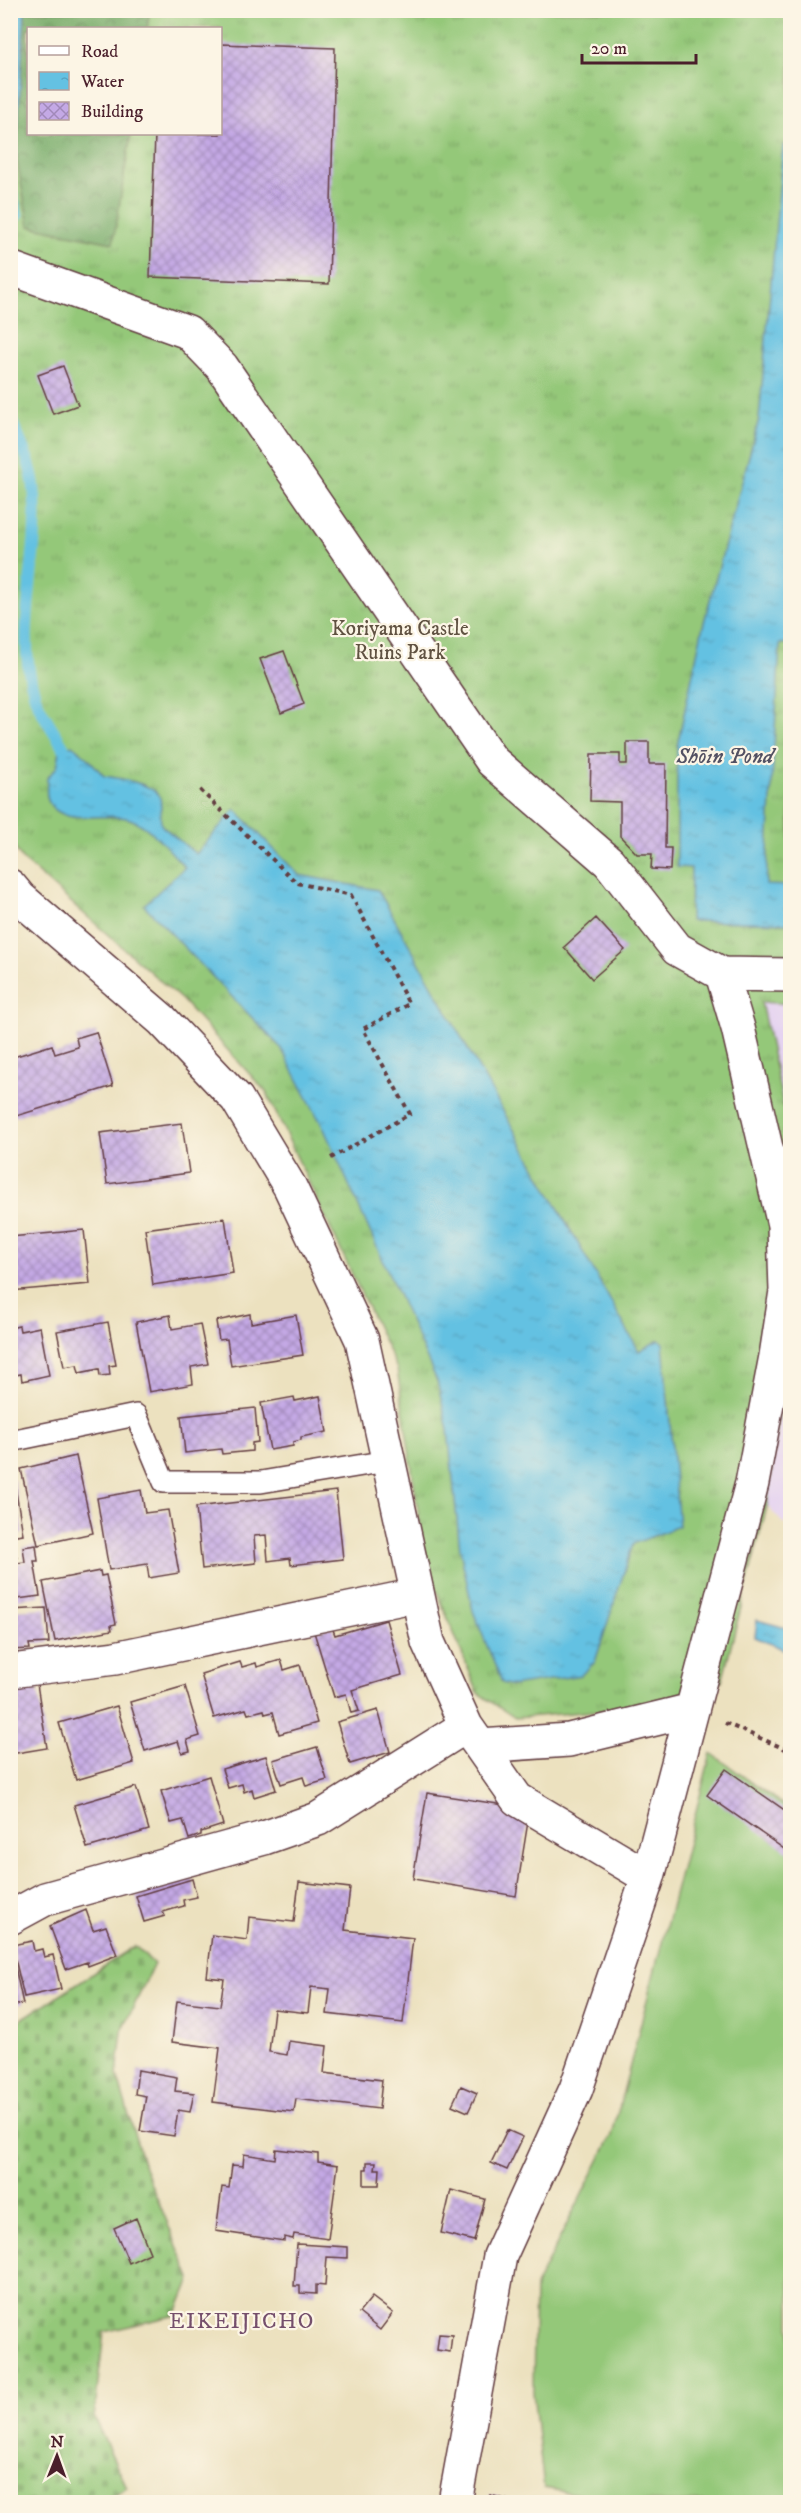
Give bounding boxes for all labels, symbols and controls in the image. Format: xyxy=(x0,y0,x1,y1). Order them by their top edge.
legend xyxy=(27,27,222,135)
scale bar xyxy=(582,27,696,65)
text: 20 m xyxy=(591,38,627,60)
text: Road xyxy=(81,41,118,63)
text: Water xyxy=(80,71,124,93)
text: Building xyxy=(81,101,143,123)
park label: Koriyama Castle Ruins Park xyxy=(331,616,469,666)
water label: Shōin Pond xyxy=(675,743,777,770)
district label: EIKEIJICHO xyxy=(169,2308,315,2335)
north arrow xyxy=(27,2426,87,2486)
text: N xyxy=(51,2432,64,2452)

